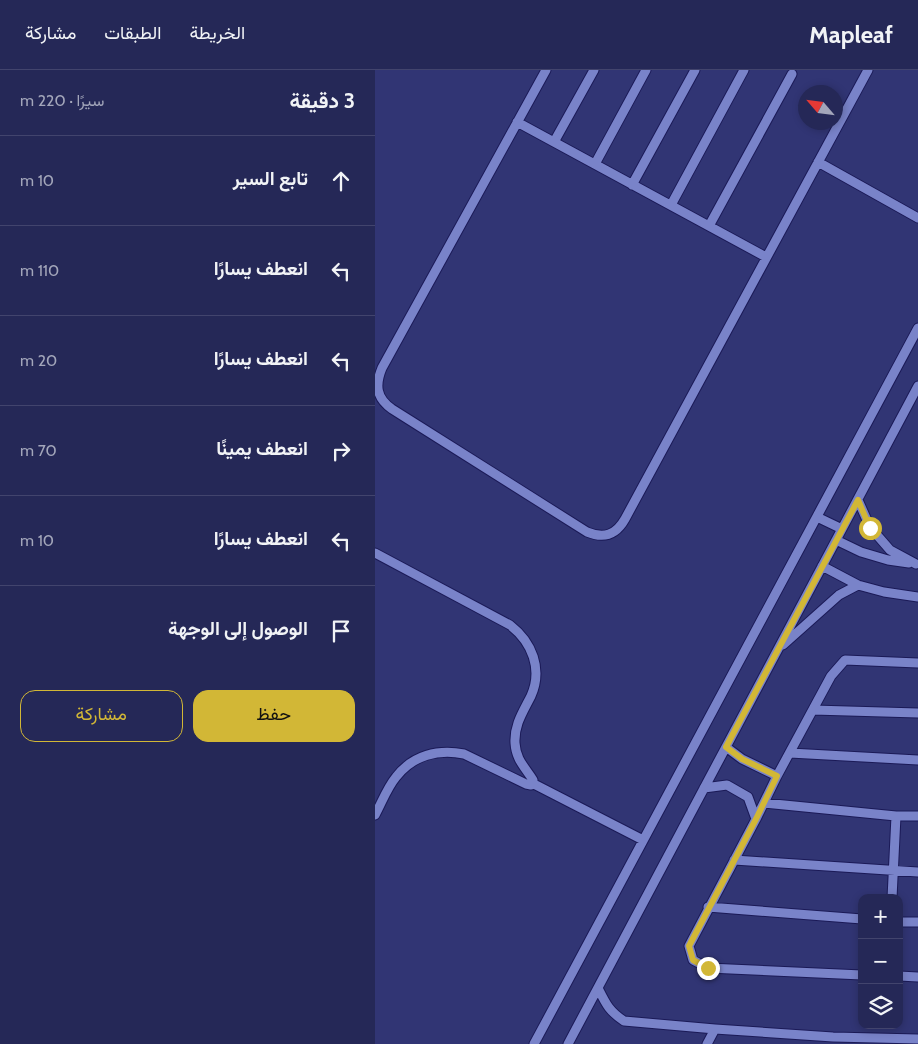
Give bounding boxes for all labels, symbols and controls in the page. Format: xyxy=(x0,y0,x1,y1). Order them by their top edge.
text: Mapleaf xyxy=(809,20,893,49)
text: مشاركة xyxy=(25,22,76,44)
text: الطبقات xyxy=(104,22,161,44)
text: الخريطة xyxy=(189,22,245,44)
north arrow xyxy=(798,85,843,130)
text: 3 دقيقة xyxy=(289,88,355,113)
text: سيرًا · 220 m xyxy=(20,91,104,110)
text: تابع السير xyxy=(233,167,308,190)
icon: ahead xyxy=(327,167,355,195)
text: 10 m xyxy=(20,171,54,190)
text: انعطف يسارًا xyxy=(214,257,308,280)
icon: left xyxy=(327,257,355,285)
text: 110 m xyxy=(20,261,59,280)
text: انعطف يسارًا xyxy=(214,347,308,370)
icon: left xyxy=(327,347,355,375)
text: 20 m xyxy=(20,351,57,370)
text: انعطف يمينًا xyxy=(216,437,308,460)
icon: right xyxy=(327,437,355,465)
text: 70 m xyxy=(20,441,57,460)
route start xyxy=(859,517,882,540)
text: انعطف يسارًا xyxy=(214,527,308,550)
icon: left xyxy=(327,527,355,555)
text: 10 m xyxy=(20,531,54,550)
text: الوصول إلى الوجهة xyxy=(168,617,308,640)
icon: arrive xyxy=(327,617,355,645)
button: مشاركة xyxy=(20,690,183,742)
button: حفظ xyxy=(193,690,355,742)
map controls xyxy=(858,894,903,1029)
button: + xyxy=(858,894,903,939)
button: − xyxy=(858,939,903,984)
route end xyxy=(697,957,720,980)
button: layers xyxy=(858,984,903,1029)

